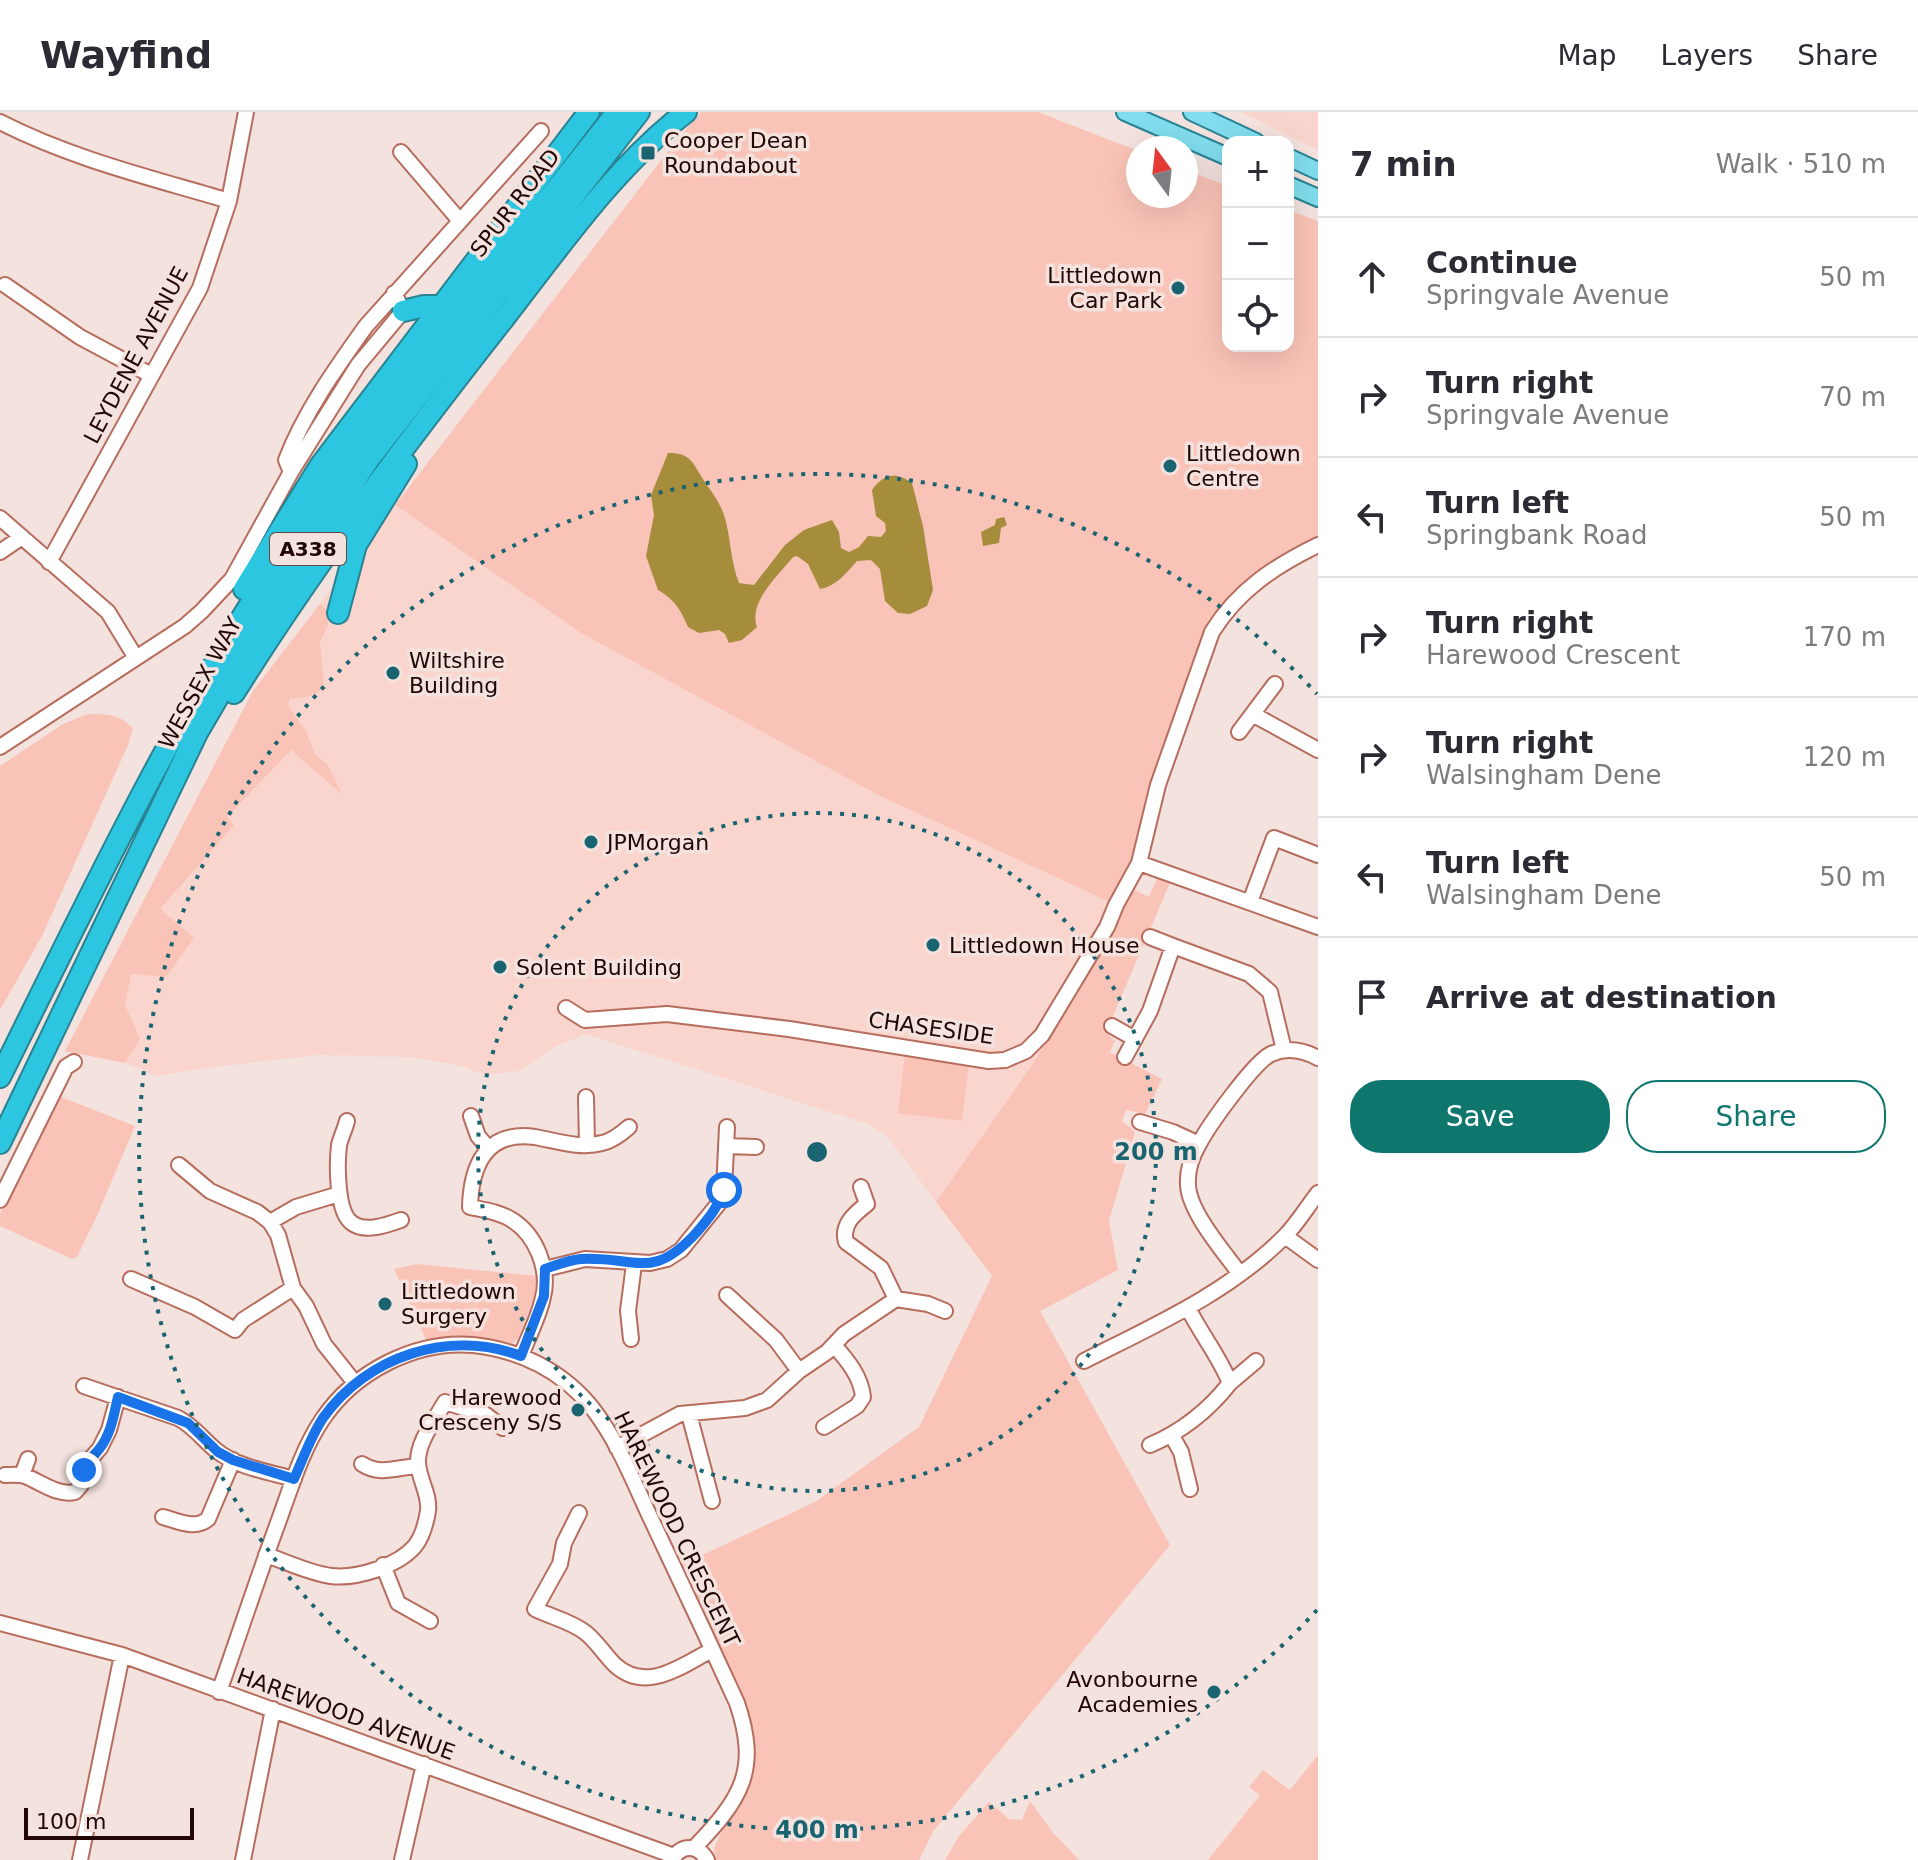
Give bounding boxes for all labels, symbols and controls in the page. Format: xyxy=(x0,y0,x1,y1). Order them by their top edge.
text: Wayfind xyxy=(40,33,212,77)
text: Map xyxy=(1557,39,1617,72)
text: Layers xyxy=(1661,39,1753,72)
text: Share xyxy=(1797,39,1878,72)
place label: Cooper Dean Roundabout xyxy=(664,128,808,178)
north arrow xyxy=(1126,136,1198,208)
map controls xyxy=(1222,136,1294,352)
button: + xyxy=(1222,136,1294,208)
street label: SPUR ROAD xyxy=(465,144,565,262)
marker: Cooper Dean Roundabout xyxy=(639,144,657,162)
text: 7 min xyxy=(1350,144,1457,184)
text: Walk · 510 m xyxy=(1716,149,1886,179)
button: − xyxy=(1222,208,1294,280)
text: Continue xyxy=(1426,245,1578,280)
icon: ahead xyxy=(1350,255,1394,299)
street label: LEYDENE AVENUE xyxy=(79,262,193,448)
text: 50 m xyxy=(1819,262,1886,292)
place label: Littledown Car Park xyxy=(1047,263,1162,313)
marker: Littledown Car Park xyxy=(1169,279,1187,297)
button: locate xyxy=(1222,280,1294,352)
text: Springvale Avenue xyxy=(1426,280,1669,310)
text: Turn right xyxy=(1426,365,1593,400)
icon: right xyxy=(1350,375,1394,419)
text: 70 m xyxy=(1819,382,1886,412)
text: Springvale Avenue xyxy=(1426,400,1669,430)
place label: Littledown Centre xyxy=(1186,441,1301,491)
marker: Littledown Centre xyxy=(1161,457,1179,475)
text: Turn left xyxy=(1426,485,1569,520)
icon: left xyxy=(1350,495,1394,539)
text: 50 m xyxy=(1819,502,1886,532)
text: Springbank Road xyxy=(1426,520,1647,550)
road number: A338 xyxy=(270,533,346,565)
text: Turn right xyxy=(1426,605,1593,640)
street label: WESSEX WAY xyxy=(153,612,247,753)
icon: right xyxy=(1350,615,1394,659)
text: 170 m xyxy=(1803,622,1886,652)
text: Harewood Crescent xyxy=(1426,640,1680,670)
place label: Wiltshire Building xyxy=(409,648,505,698)
marker: Wiltshire Building xyxy=(384,664,402,682)
text: Turn right xyxy=(1426,725,1593,760)
icon: right xyxy=(1350,735,1394,779)
text: 120 m xyxy=(1803,742,1886,772)
text: Walsingham Dene xyxy=(1426,760,1661,790)
place label: JPMorgan xyxy=(605,830,709,855)
marker: JPMorgan xyxy=(582,833,600,851)
text: Turn left xyxy=(1426,845,1569,880)
icon: left xyxy=(1350,855,1394,899)
text: 50 m xyxy=(1819,862,1886,892)
text: Walsingham Dene xyxy=(1426,880,1661,910)
place label: Littledown House xyxy=(949,933,1140,958)
marker: Littledown House xyxy=(924,936,942,954)
place label: Solent Building xyxy=(516,955,682,980)
marker: Solent Building xyxy=(491,958,509,976)
icon: arrive xyxy=(1350,975,1394,1019)
text: Arrive at destination xyxy=(1426,980,1777,1015)
street label: CHASESIDE xyxy=(867,1007,995,1049)
button: Save xyxy=(1350,1080,1610,1153)
button: Share xyxy=(1626,1080,1886,1153)
centre of rings xyxy=(803,1138,831,1166)
text: 200 m xyxy=(1114,1138,1198,1166)
route start xyxy=(706,1172,742,1208)
place label: Littledown Surgery xyxy=(401,1279,516,1329)
marker: Littledown Surgery xyxy=(376,1295,394,1313)
place label: Harewood Cresceny S/S xyxy=(418,1385,562,1435)
marker: Harewood Cresceny S/S xyxy=(569,1401,587,1419)
street label: HAREWOOD CRESCENT xyxy=(609,1407,745,1651)
route end xyxy=(66,1452,102,1488)
street label: HAREWOOD AVENUE xyxy=(234,1663,458,1765)
place label: Avonbourne Academies xyxy=(1066,1667,1198,1717)
marker: Avonbourne Academies xyxy=(1205,1683,1223,1701)
scale bar xyxy=(24,1804,194,1840)
text: 100 m xyxy=(36,1809,106,1834)
text: 400 m xyxy=(775,1816,859,1844)

